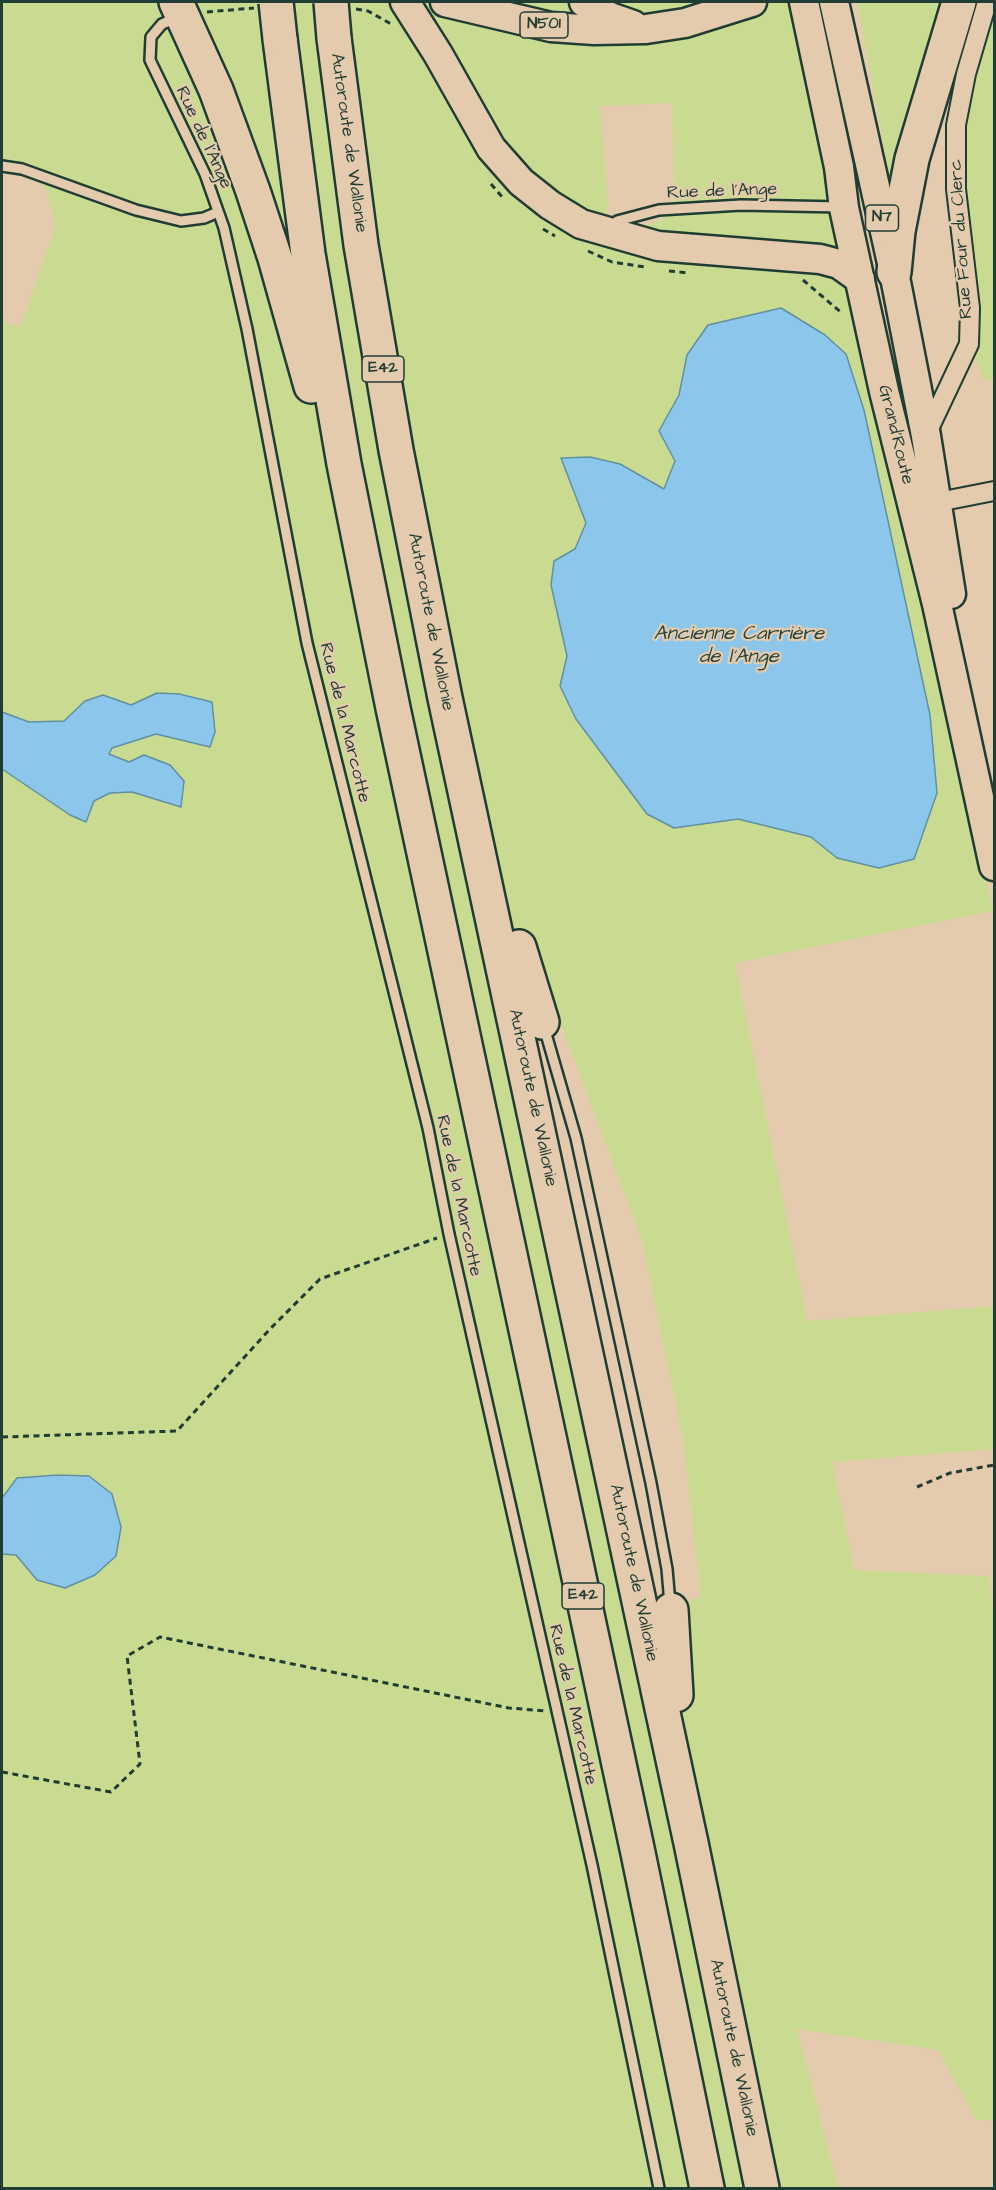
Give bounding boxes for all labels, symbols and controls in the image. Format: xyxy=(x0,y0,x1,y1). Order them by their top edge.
road number: N501 xyxy=(520,12,568,38)
street label: Autoroute de Wallonie xyxy=(325,52,371,234)
street label: Rue de l'Ange xyxy=(170,83,236,193)
street label: Rue Four du Clerc xyxy=(946,158,978,320)
street label: Rue de l'Ange xyxy=(666,179,778,205)
road number: N7 xyxy=(866,205,898,231)
road number: E42 xyxy=(362,356,404,382)
street label: Grand'Route xyxy=(872,383,918,487)
street label: Autoroute de Wallonie xyxy=(402,531,458,713)
water label: Ancienne Carrière de l'Ange xyxy=(654,623,824,670)
street label: Rue de la Marcotte xyxy=(314,641,374,805)
street label: Autoroute de Wallonie xyxy=(503,1007,561,1189)
street label: Rue de la Marcotte xyxy=(430,1114,486,1278)
street label: Autoroute de Wallonie xyxy=(604,1482,662,1664)
road number: E42 xyxy=(562,1583,604,1609)
street label: Rue de la Marcotte xyxy=(543,1623,601,1787)
street label: Autoroute de Wallonie xyxy=(704,1957,762,2139)

